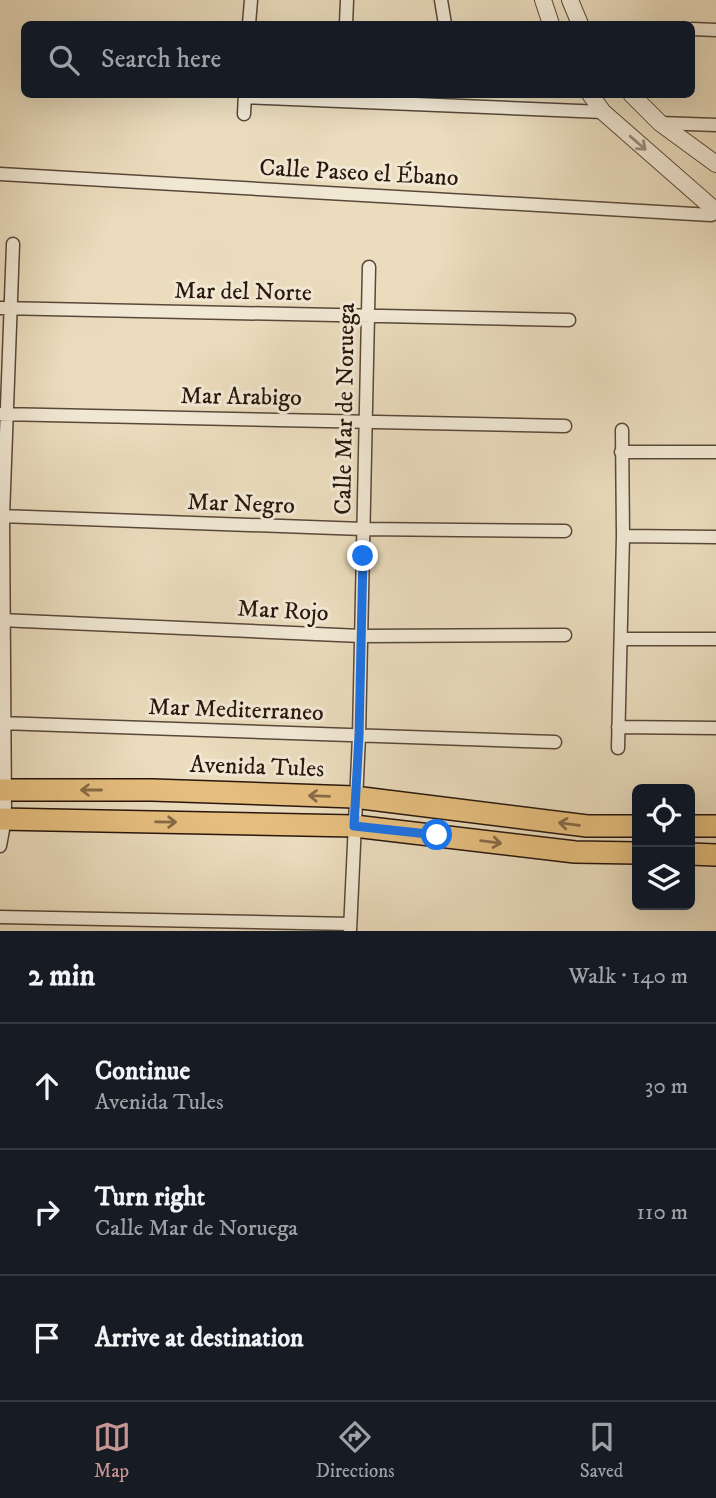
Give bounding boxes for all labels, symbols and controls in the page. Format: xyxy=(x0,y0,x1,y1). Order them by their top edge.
search box xyxy=(21,21,695,98)
icon: search xyxy=(45,41,83,79)
text: Search here xyxy=(101,43,221,76)
one-way arrow xyxy=(629,135,647,151)
street label: Calle Paseo el Ébano xyxy=(259,153,459,193)
street label: Mar del Norte xyxy=(174,276,312,308)
street label: Calle Mar de Noruega xyxy=(328,302,362,515)
street label: Mar Arabigo xyxy=(180,381,302,413)
street label: Mar Negro xyxy=(187,487,295,521)
route end xyxy=(347,540,378,571)
street label: Mar Rojo xyxy=(237,594,329,628)
street label: Mar Mediterraneo xyxy=(148,692,324,728)
street label: Avenida Tules xyxy=(189,750,325,784)
one-way arrow xyxy=(80,783,103,797)
map controls xyxy=(632,784,695,910)
button: locate xyxy=(632,784,695,847)
one-way arrow xyxy=(308,789,331,802)
one-way arrow xyxy=(154,815,177,829)
one-way arrow xyxy=(558,817,581,830)
route start xyxy=(421,819,452,850)
one-way arrow xyxy=(479,835,502,848)
button: layers xyxy=(632,847,695,910)
text: 2 min xyxy=(28,958,95,995)
text: Walk · 140 m xyxy=(569,962,688,991)
text: Continue xyxy=(95,1055,190,1088)
icon: ahead xyxy=(28,1067,66,1105)
text: 30 m xyxy=(645,1072,688,1101)
text: Avenida Tules xyxy=(95,1088,224,1117)
text: Turn right xyxy=(95,1181,205,1214)
icon: right xyxy=(28,1193,66,1231)
text: 110 m xyxy=(637,1198,688,1227)
text: Calle Mar de Noruega xyxy=(95,1214,298,1243)
icon: arrive xyxy=(28,1319,66,1357)
text: Arrive at destination xyxy=(95,1322,304,1355)
tab: Map xyxy=(93,1418,131,1483)
tab: Directions xyxy=(316,1418,395,1483)
tab: Saved xyxy=(580,1418,623,1483)

